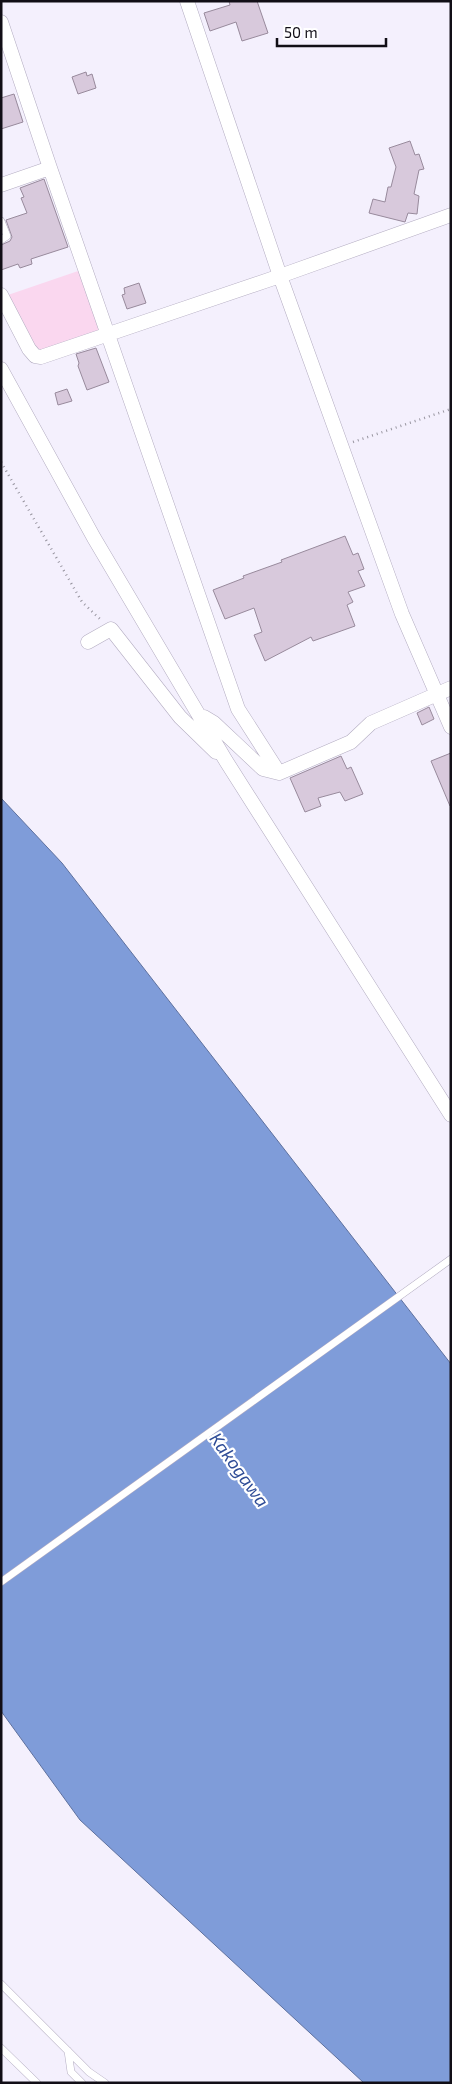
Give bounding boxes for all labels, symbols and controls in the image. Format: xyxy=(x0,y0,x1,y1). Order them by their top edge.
scale bar xyxy=(277,15,386,47)
text: 50 m xyxy=(284,23,318,41)
water label: Kakogawa xyxy=(206,1428,274,1511)

